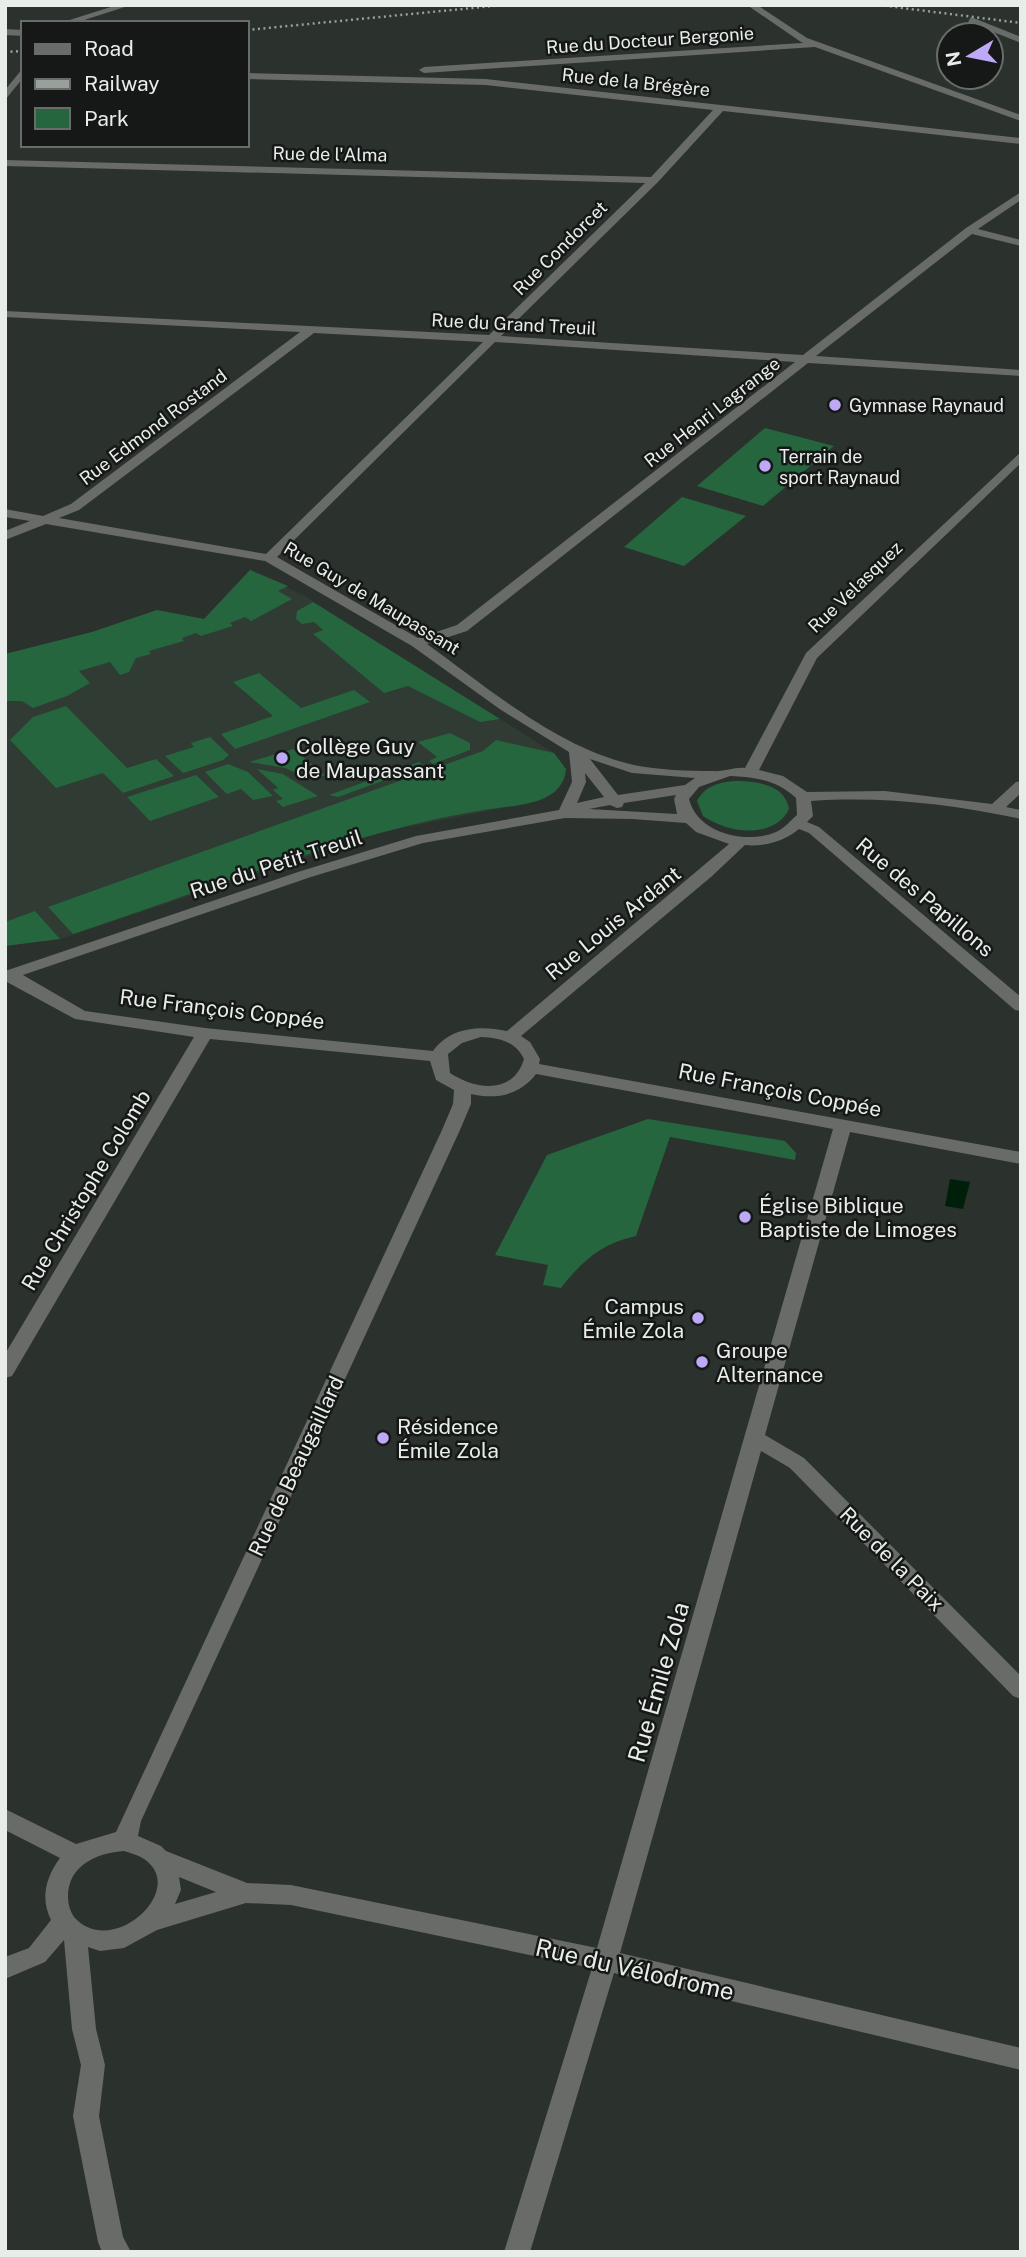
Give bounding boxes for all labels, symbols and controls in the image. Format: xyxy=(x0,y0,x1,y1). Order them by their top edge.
legend xyxy=(21,21,248,147)
north arrow xyxy=(935,21,1005,91)
street label: Rue du Docteur Bergonie xyxy=(545,22,755,58)
text: Road xyxy=(84,36,134,61)
text: N xyxy=(941,50,965,68)
street label: Rue de la Brégère xyxy=(561,64,711,100)
text: Railway xyxy=(84,71,160,96)
text: Park xyxy=(84,106,129,131)
street label: Rue de l'Alma xyxy=(273,143,387,165)
street label: Rue Condorcet xyxy=(509,197,611,299)
street label: Rue du Grand Treuil xyxy=(431,309,597,339)
street label: Rue Henri Lagrange xyxy=(640,352,784,472)
street label: Rue Edmond Rostand xyxy=(75,365,231,489)
place label: Gymnase Raynaud xyxy=(849,395,1004,416)
marker: Gymnase Raynaud xyxy=(827,397,843,413)
place label: Terrain de sport Raynaud xyxy=(779,446,900,488)
marker: Terrain de sport Raynaud xyxy=(757,458,773,474)
street label: Rue Guy de Maupassant xyxy=(280,537,464,659)
street label: Rue Velasquez xyxy=(804,537,906,637)
place label: Collège Guy de Maupassant xyxy=(296,734,444,783)
marker: Collège Guy de Maupassant xyxy=(274,750,290,766)
street label: Rue du Petit Treuil xyxy=(187,824,365,904)
street label: Rue des Papillons xyxy=(851,832,999,962)
street label: Rue Louis Ardant xyxy=(540,861,686,985)
street label: Rue François Coppée xyxy=(118,984,326,1034)
street label: Rue François Coppée xyxy=(676,1058,884,1122)
street label: Rue Christophe Colomb xyxy=(16,1085,156,1295)
place label: Église Biblique Baptiste de Limoges xyxy=(759,1193,957,1242)
marker: Église Biblique Baptiste de Limoges xyxy=(737,1209,753,1225)
place label: Campus Émile Zola xyxy=(582,1294,684,1343)
marker: Campus Émile Zola xyxy=(690,1310,706,1326)
place label: Groupe Alternance xyxy=(716,1338,824,1387)
marker: Groupe Alternance xyxy=(694,1354,710,1370)
street label: Rue de Beaugaillard xyxy=(243,1372,349,1560)
place label: Résidence Émile Zola xyxy=(397,1414,499,1463)
marker: Résidence Émile Zola xyxy=(375,1430,391,1446)
street label: Rue de la Paix xyxy=(835,1502,949,1616)
street label: Rue Émile Zola xyxy=(622,1599,694,1765)
street label: Rue du Vélodrome xyxy=(533,1933,737,2005)

